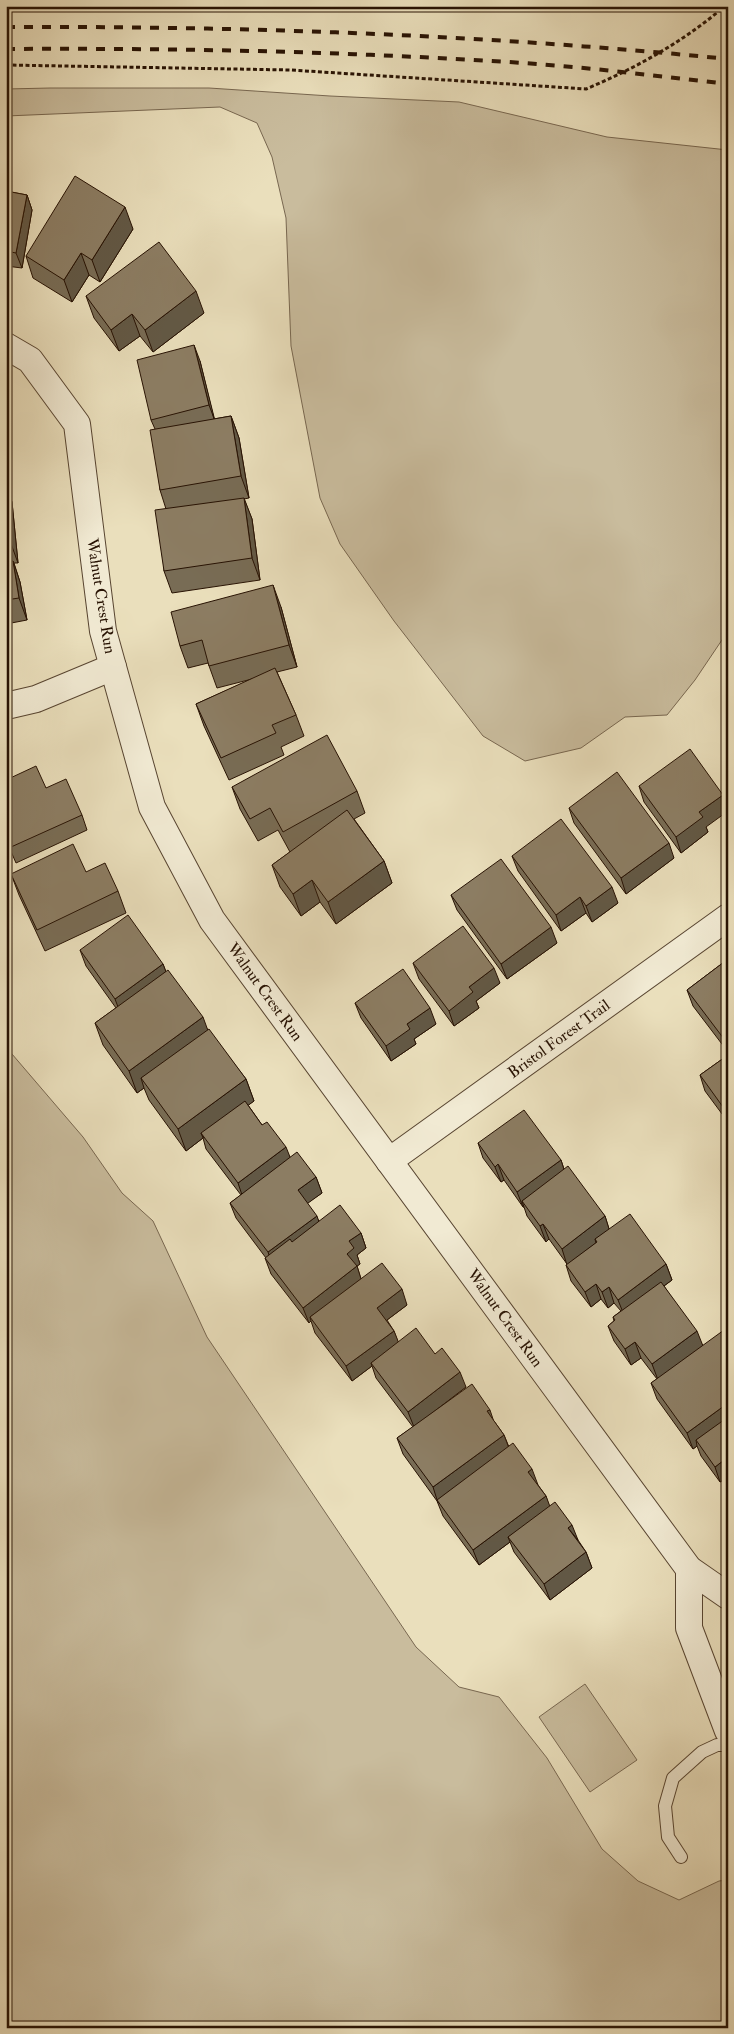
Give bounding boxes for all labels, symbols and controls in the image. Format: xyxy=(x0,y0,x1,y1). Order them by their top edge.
street label: Walnut Crest Run xyxy=(82,536,120,655)
street label: Walnut Crest Run xyxy=(222,938,307,1045)
street label: Bristol Forest Trail xyxy=(504,995,614,1083)
street label: Walnut Crest Run xyxy=(462,1264,547,1371)

